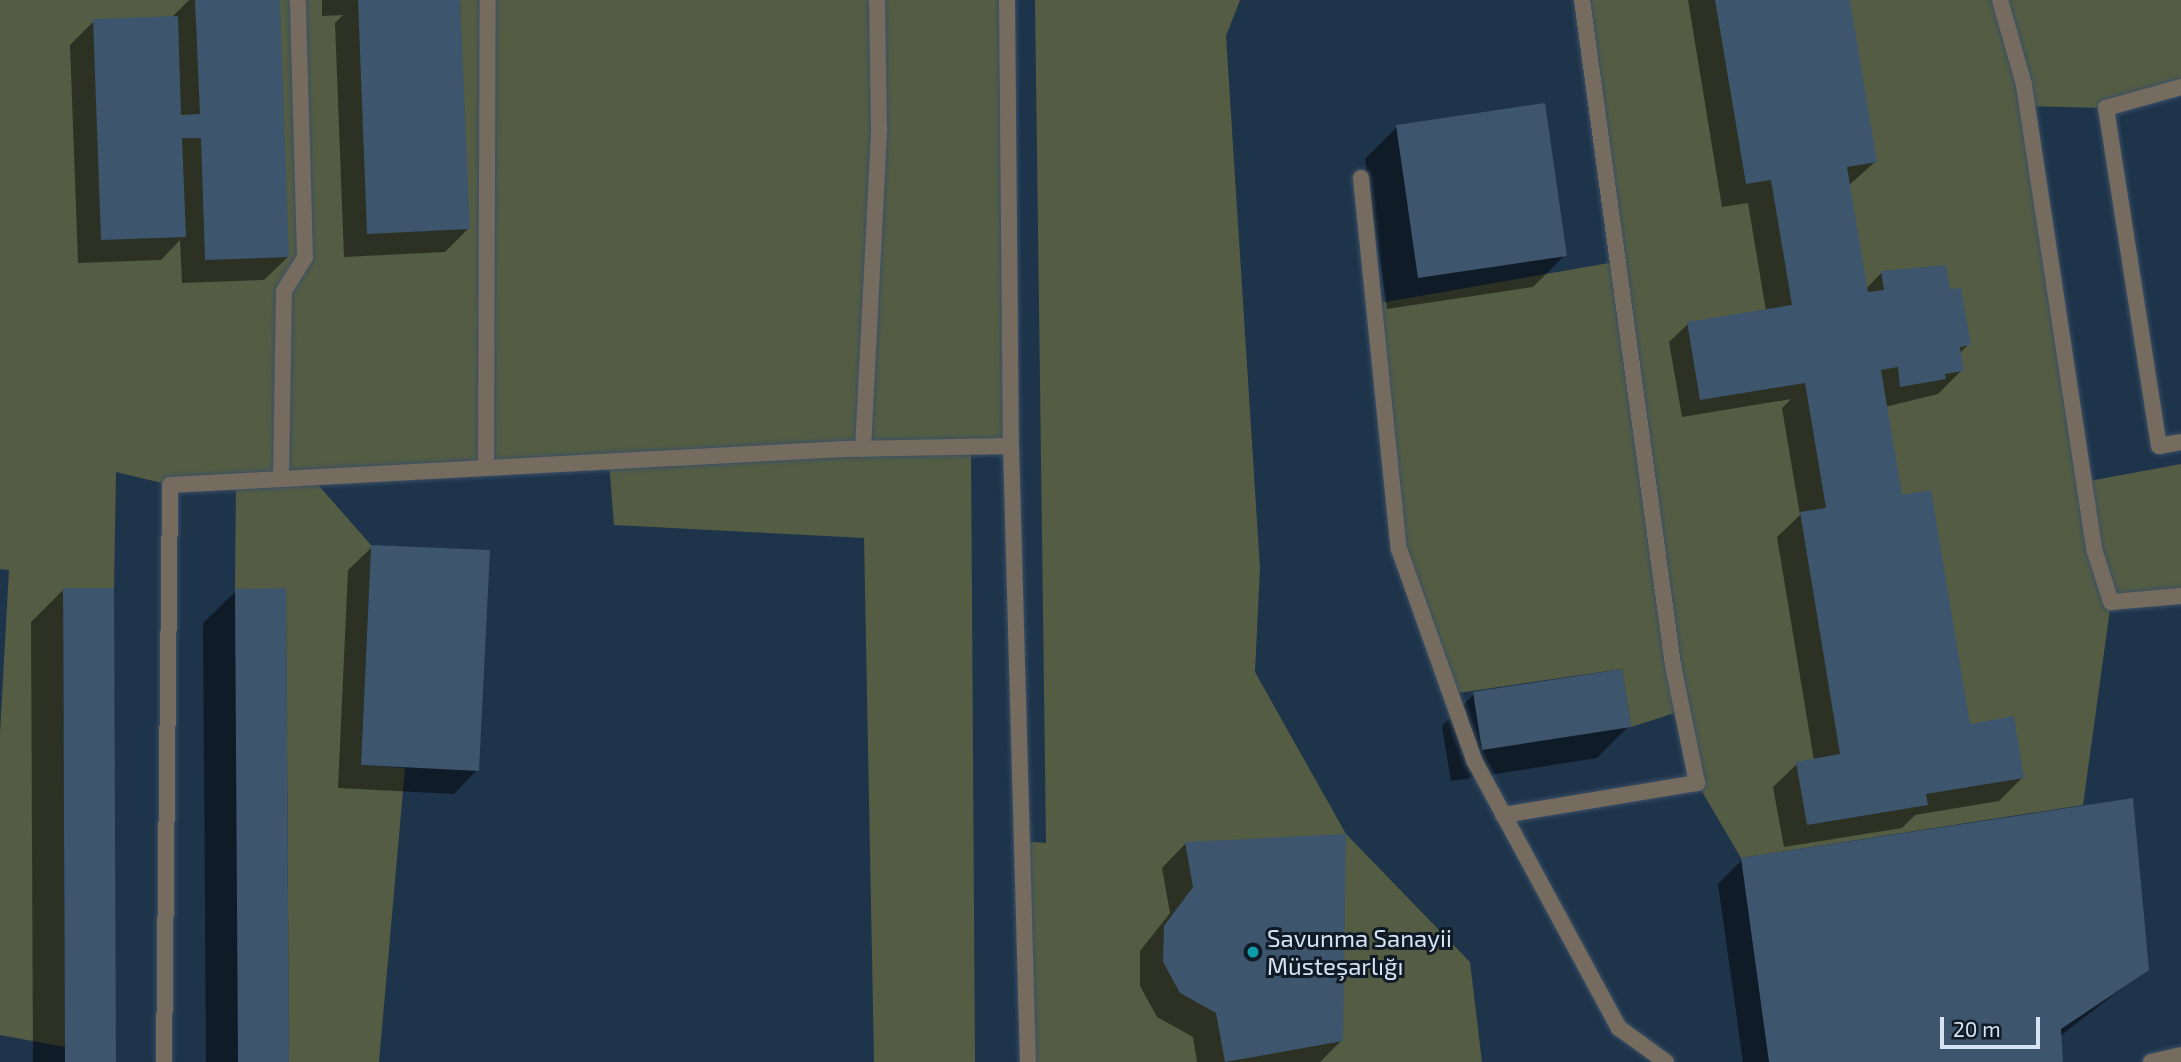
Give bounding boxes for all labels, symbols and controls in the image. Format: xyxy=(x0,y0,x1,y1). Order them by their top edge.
place label: Savunma Sanayii Müsteşarlığı xyxy=(1267,924,1452,980)
marker: Savunma Sanayii Müsteşarlığı xyxy=(1245,944,1261,960)
scale bar xyxy=(1943,1002,2043,1046)
text: 20 m xyxy=(1953,1016,2001,1041)

